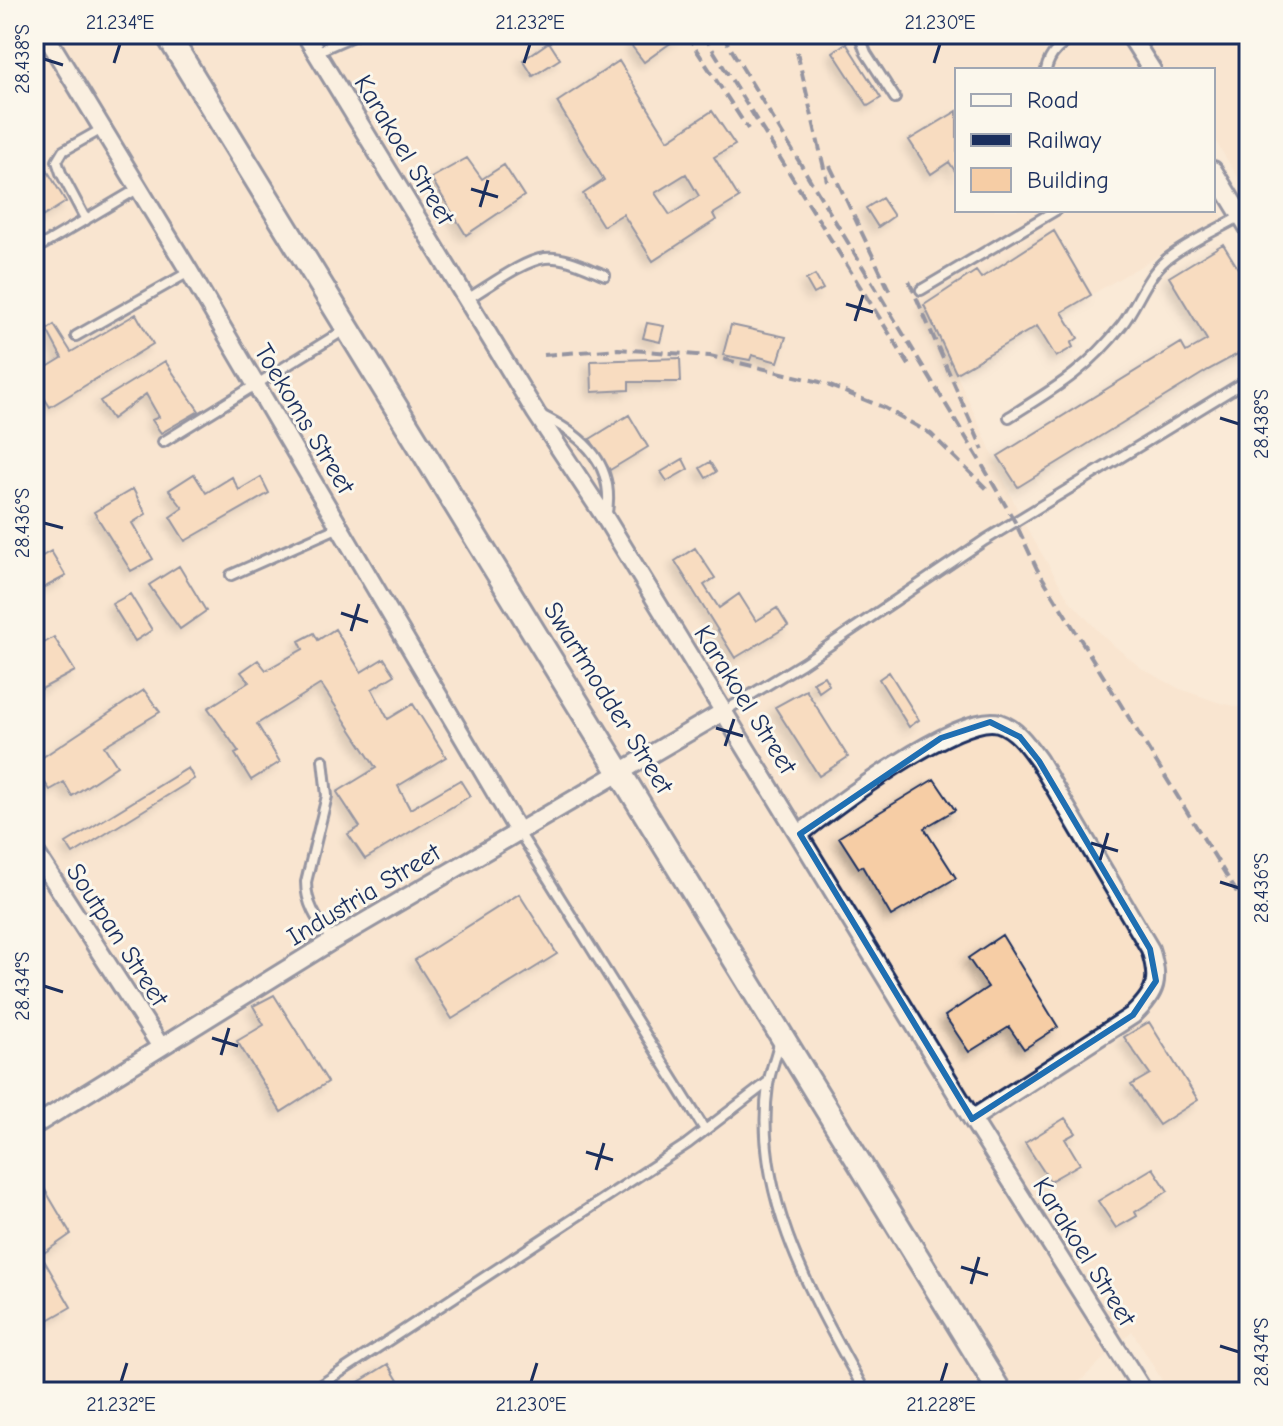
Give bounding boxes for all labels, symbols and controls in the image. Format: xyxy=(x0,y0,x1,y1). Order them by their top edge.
text: 21.234°E xyxy=(86,11,154,34)
text: 21.232°E xyxy=(495,11,565,34)
text: 21.230°E xyxy=(904,11,976,34)
text: 28.438°S xyxy=(11,24,34,94)
legend xyxy=(955,68,1215,212)
street label: Karakoel Street xyxy=(347,70,461,232)
text: Road xyxy=(1027,86,1079,114)
text: Railway xyxy=(1027,126,1101,154)
text: Building xyxy=(1027,166,1109,194)
street label: Toekoms Street xyxy=(247,338,361,501)
text: 28.438°S xyxy=(1250,389,1273,459)
text: 28.436°S xyxy=(11,488,34,558)
street label: Swartmodder Street xyxy=(537,597,680,801)
street label: Karakoel Street xyxy=(687,620,803,781)
street label: Industria Street xyxy=(282,837,447,952)
text: 28.436°S xyxy=(1250,853,1273,923)
street label: Soutpan Street xyxy=(60,858,175,1013)
text: 28.434°S xyxy=(11,951,34,1021)
street label: Karakoel Street xyxy=(1026,1172,1142,1333)
text: 28.434°S xyxy=(1250,1317,1273,1387)
text: 21.232°E xyxy=(86,1393,156,1416)
text: 21.230°E xyxy=(495,1393,567,1416)
text: 21.228°E xyxy=(906,1393,976,1416)

